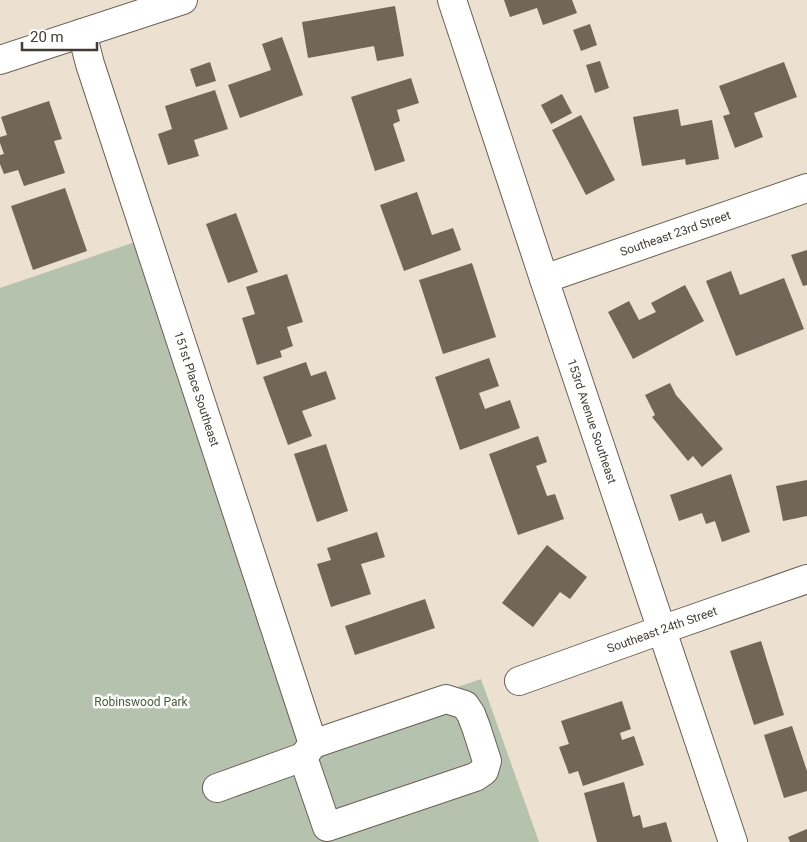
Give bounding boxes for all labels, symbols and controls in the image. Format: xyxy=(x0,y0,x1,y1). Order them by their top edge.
scale bar xyxy=(22,20,98,52)
text: 20 m xyxy=(30,28,64,46)
street label: Southeast 23rd Street xyxy=(618,208,733,259)
street label: 151st Place Southeast xyxy=(171,330,222,448)
street label: 153rd Avenue Southeast xyxy=(564,357,619,486)
street label: Southeast 24th Street xyxy=(605,604,719,656)
park label: Robinswood Park xyxy=(94,695,189,709)

